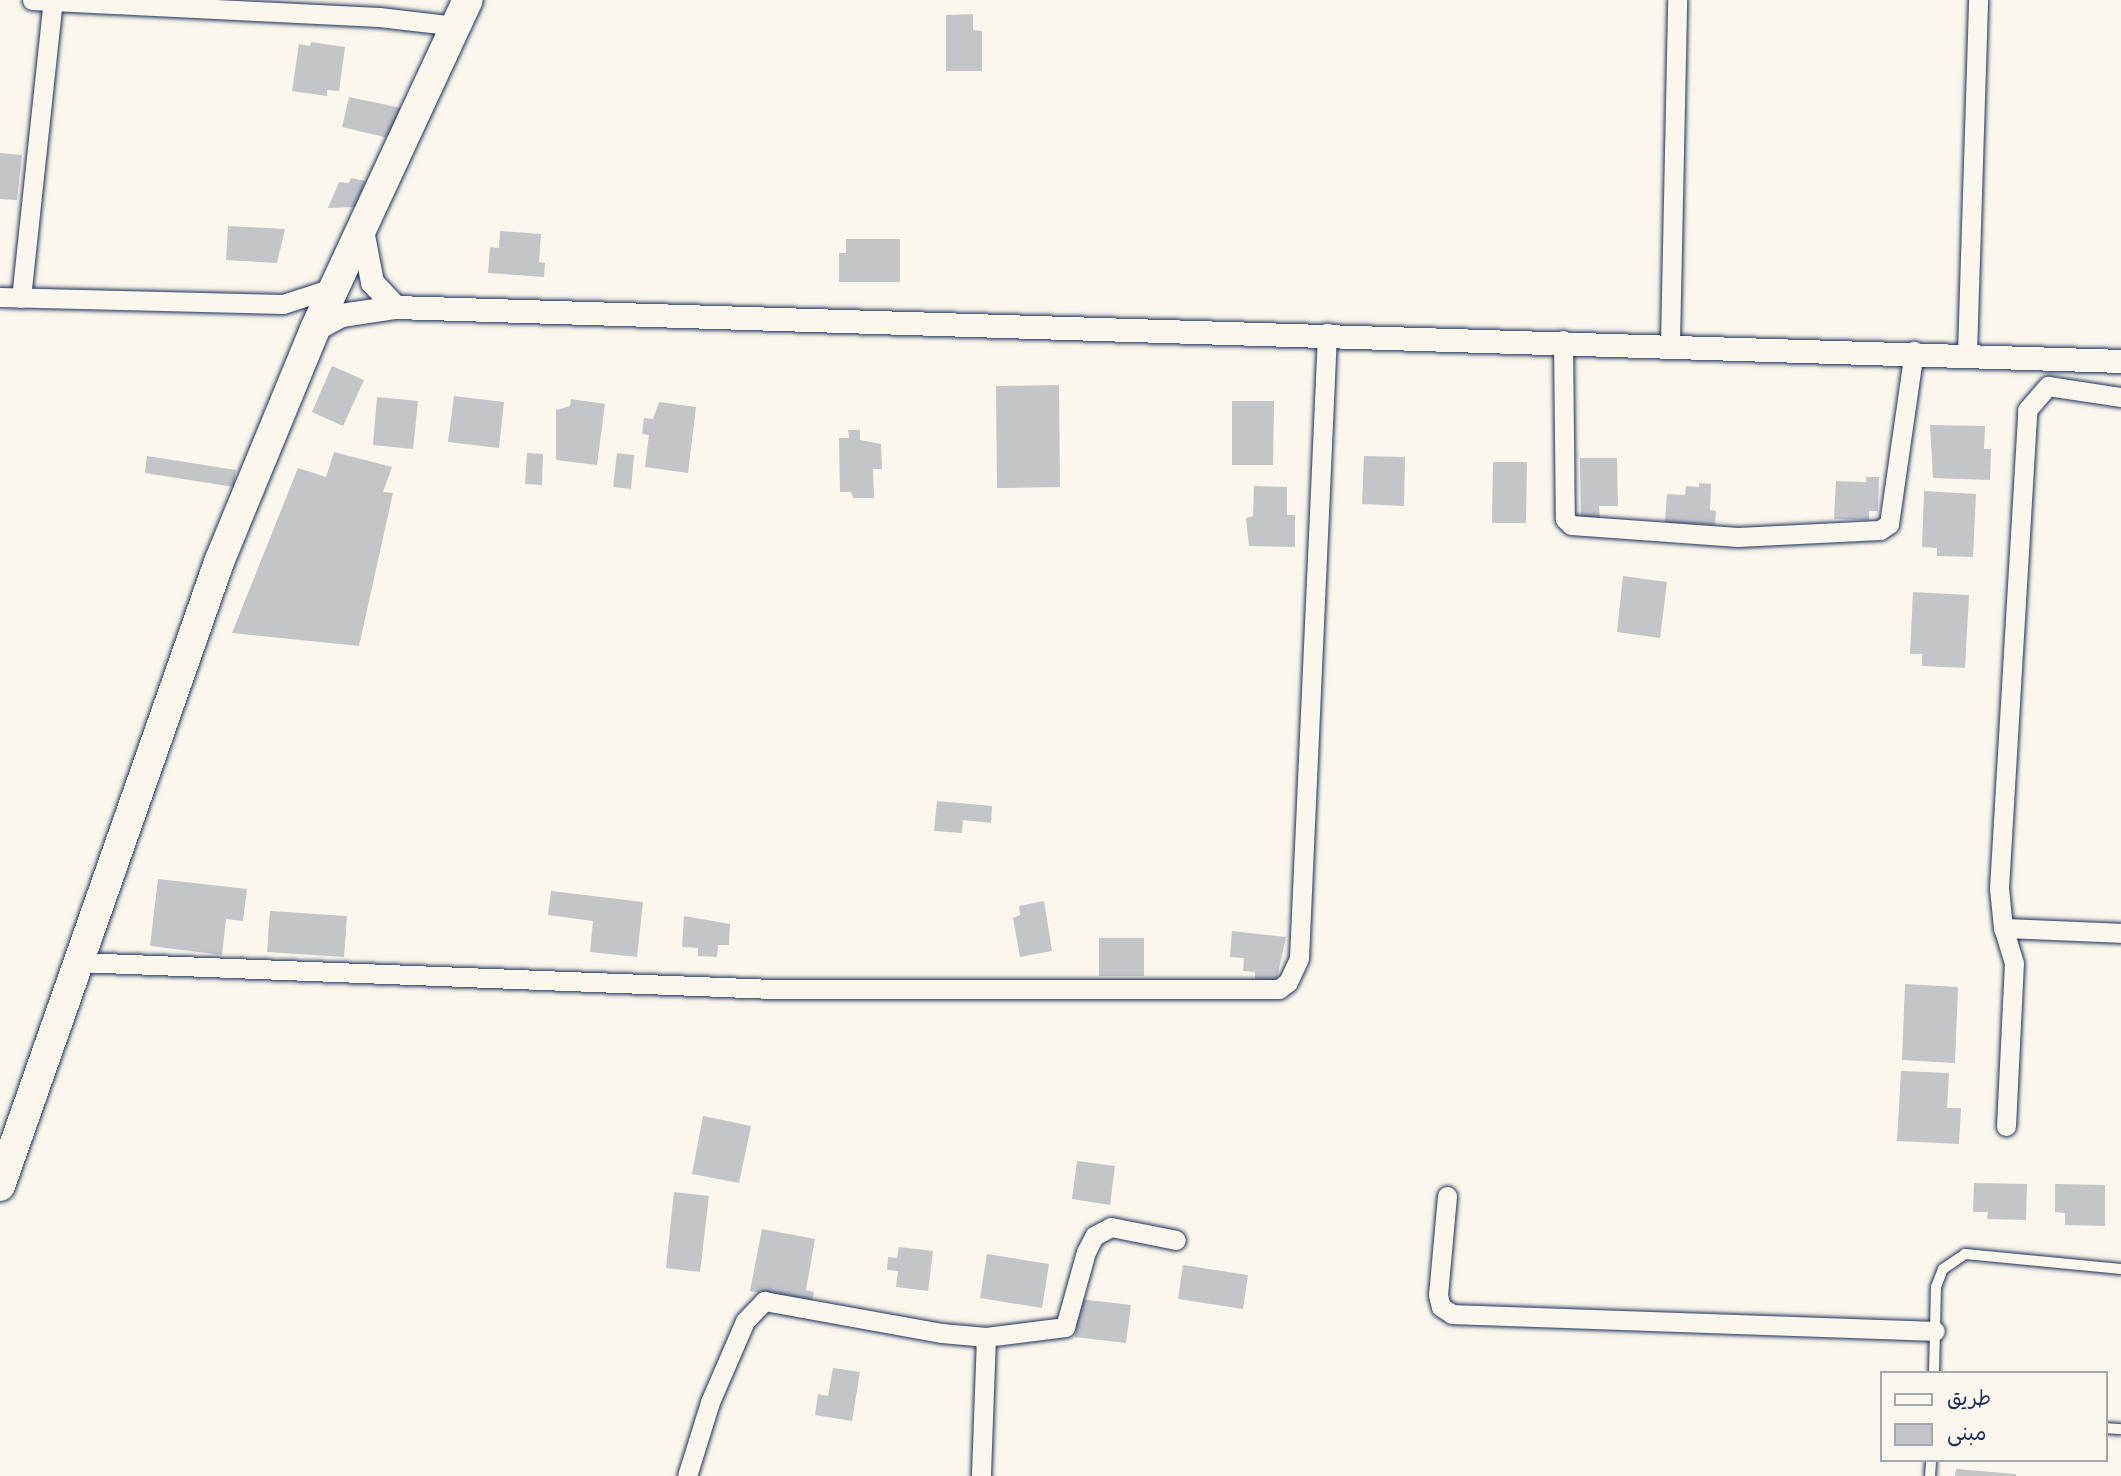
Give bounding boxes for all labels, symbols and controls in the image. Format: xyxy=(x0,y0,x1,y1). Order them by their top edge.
legend xyxy=(1880,1371,2107,1462)
text: طريق xyxy=(1947,1385,1991,1411)
text: مبنى xyxy=(1947,1420,1986,1446)

